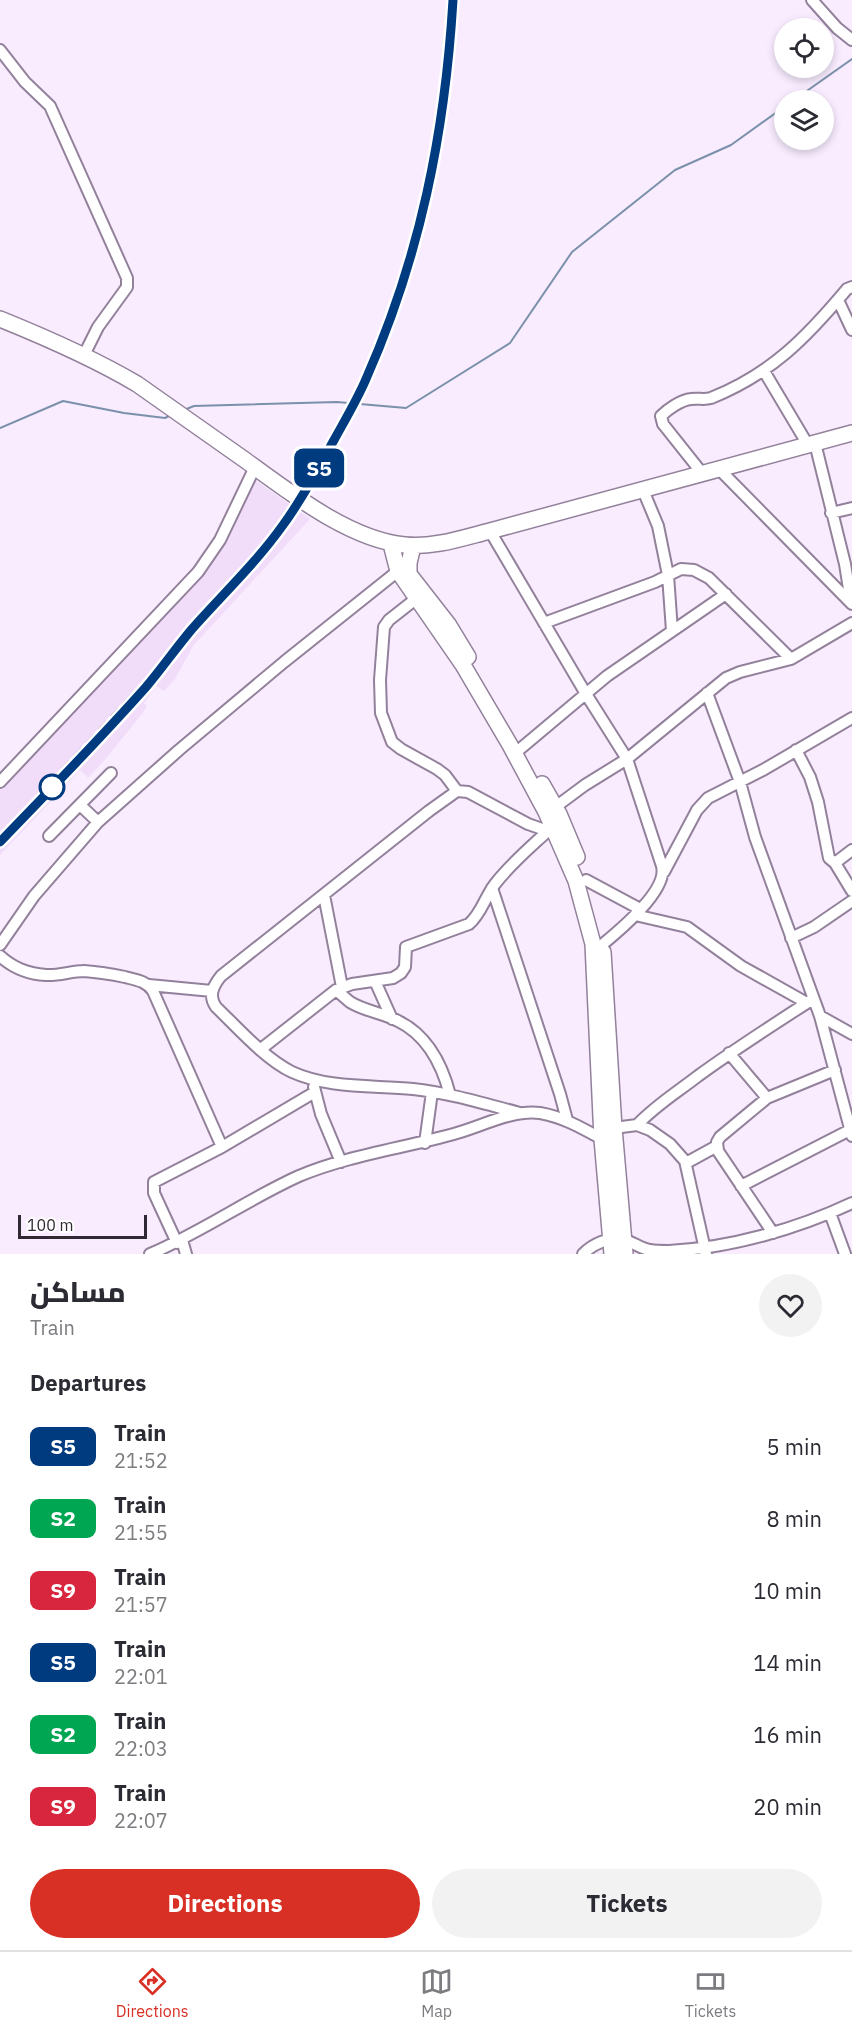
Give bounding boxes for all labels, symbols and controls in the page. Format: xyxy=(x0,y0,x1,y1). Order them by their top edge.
map controls xyxy=(774,18,834,150)
button: locate xyxy=(774,18,834,78)
button: layers xyxy=(774,90,834,150)
line badge: S5 xyxy=(292,448,346,488)
text: S5 xyxy=(306,454,332,482)
unlabelled marker xyxy=(39,774,65,800)
scale bar xyxy=(18,1212,147,1240)
text: 100 m xyxy=(27,1215,74,1235)
text: مساكن xyxy=(30,1273,126,1310)
button: heart xyxy=(759,1274,822,1337)
text: Train xyxy=(30,1314,75,1341)
text: Departures xyxy=(30,1368,146,1397)
text: Train xyxy=(114,1418,166,1447)
text: S5 xyxy=(50,1432,76,1460)
text: 5 min xyxy=(766,1432,822,1461)
text: 21:52 xyxy=(114,1447,168,1474)
text: Train xyxy=(114,1490,166,1519)
text: S2 xyxy=(50,1504,76,1532)
text: 8 min xyxy=(766,1504,822,1533)
text: 21:55 xyxy=(114,1519,168,1546)
text: Train xyxy=(114,1562,166,1591)
text: S9 xyxy=(50,1576,76,1604)
text: 10 min xyxy=(753,1576,822,1605)
text: 21:57 xyxy=(114,1591,168,1618)
text: Train xyxy=(114,1634,166,1663)
text: S5 xyxy=(50,1648,76,1676)
text: 14 min xyxy=(753,1648,822,1677)
text: 22:01 xyxy=(114,1663,168,1690)
text: Train xyxy=(114,1706,166,1735)
text: S2 xyxy=(50,1720,76,1748)
text: 16 min xyxy=(753,1720,822,1749)
text: 22:03 xyxy=(114,1735,168,1762)
text: Train xyxy=(114,1778,166,1807)
text: S9 xyxy=(50,1792,76,1820)
text: 20 min xyxy=(753,1792,822,1821)
text: 22:07 xyxy=(114,1807,168,1834)
button: Directions xyxy=(30,1869,420,1938)
button: Tickets xyxy=(432,1869,822,1938)
tab: Directions xyxy=(116,1965,189,2021)
tab: Map xyxy=(420,1965,453,2021)
tab: Tickets xyxy=(685,1965,736,2021)

